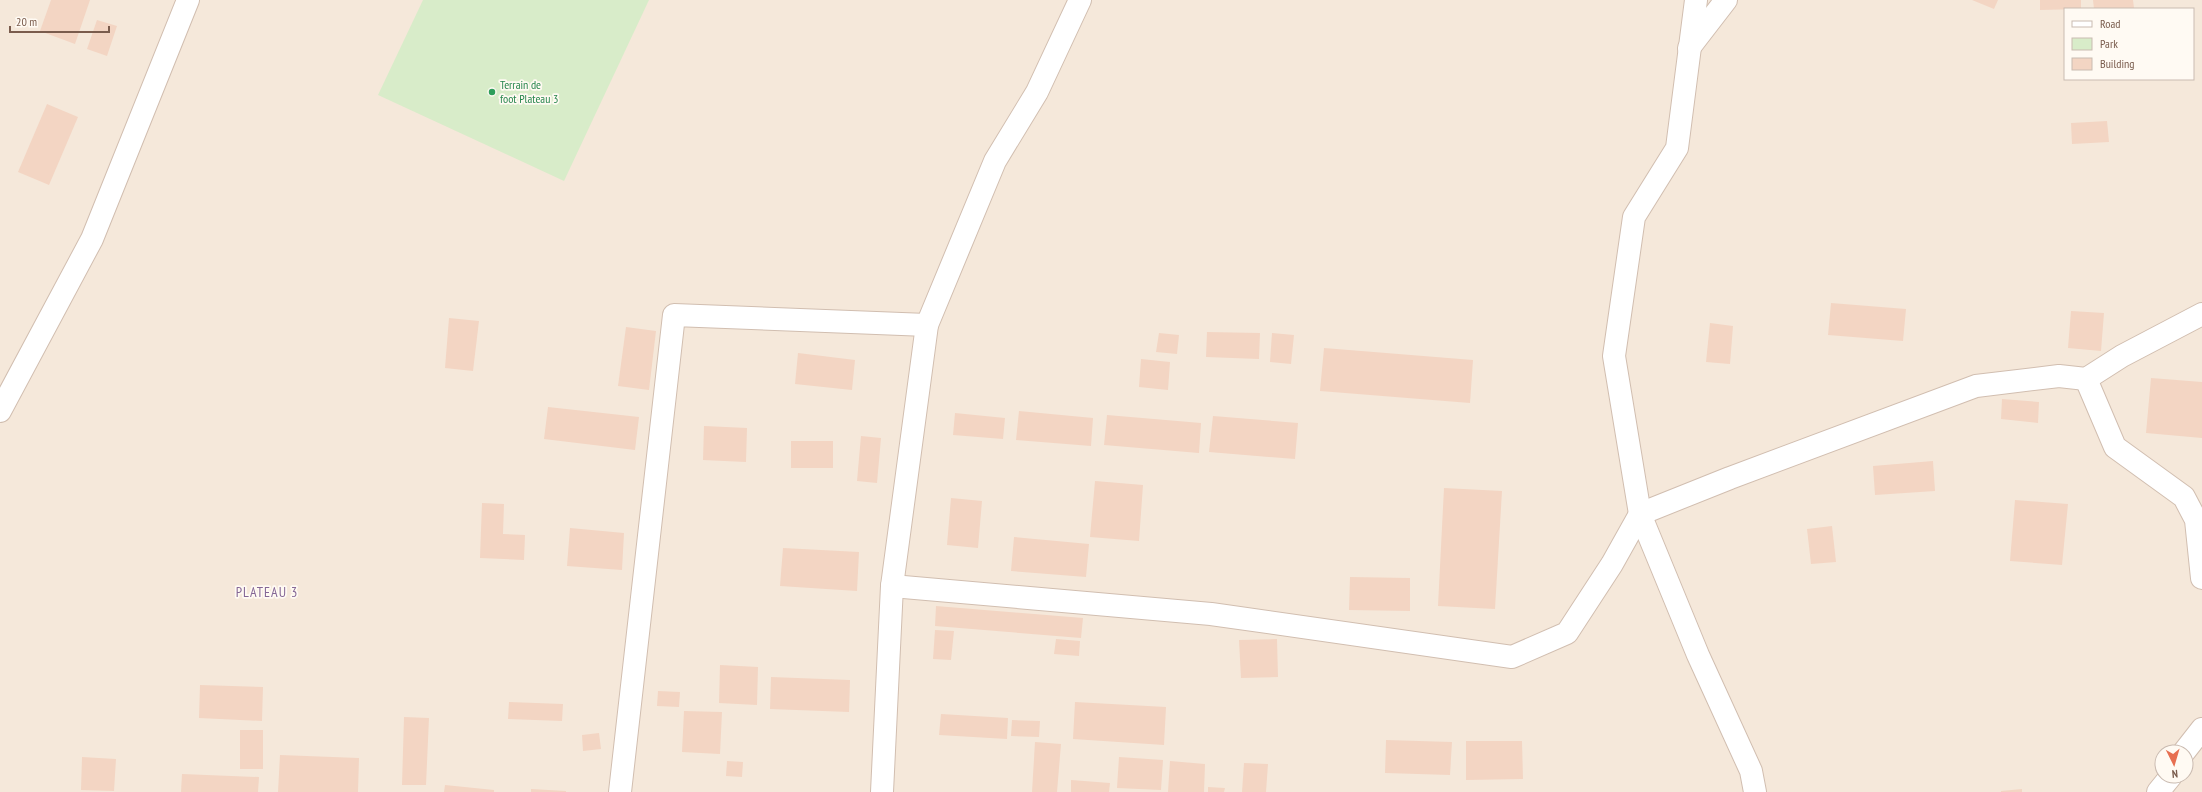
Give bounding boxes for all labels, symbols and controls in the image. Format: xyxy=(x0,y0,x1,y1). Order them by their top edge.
scale bar xyxy=(10,8,109,34)
legend xyxy=(2064,8,2194,80)
text: 20 m xyxy=(16,14,37,29)
text: Road xyxy=(2100,16,2120,31)
text: Park xyxy=(2100,36,2118,51)
text: Building xyxy=(2100,56,2135,71)
place label: Terrain de foot Plateau 3 xyxy=(500,77,558,106)
marker: Terrain de foot Plateau 3 xyxy=(487,87,497,97)
district label: PLATEAU 3 xyxy=(236,583,298,601)
north arrow xyxy=(2154,744,2194,784)
text: N xyxy=(2171,767,2178,781)

